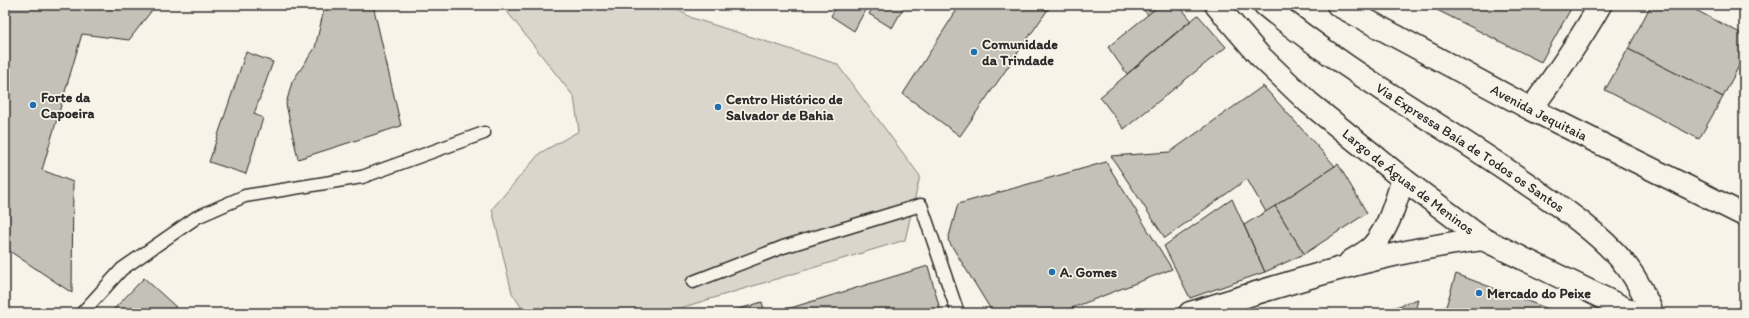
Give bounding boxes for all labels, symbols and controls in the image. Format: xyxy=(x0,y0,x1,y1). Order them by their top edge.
place label: Comunidade da Trindade xyxy=(982,36,1058,69)
marker: Comunidade da Trindade xyxy=(969,47,979,57)
street label: Via Expressa Baía de Todos os Santos xyxy=(1373,79,1568,216)
street label: Avenida Jequitaia xyxy=(1488,81,1591,145)
place label: Forte da Capoeira xyxy=(41,89,94,122)
place label: Centro Histórico de Salvador de Bahia xyxy=(726,91,843,124)
marker: Forte da Capoeira xyxy=(28,100,38,110)
marker: Centro Histórico de Salvador de Bahia xyxy=(713,102,723,112)
street label: Largo de Águas de Meninos xyxy=(1339,125,1478,239)
place label: A. Gomes xyxy=(1059,264,1117,281)
marker: A. Gomes xyxy=(1047,267,1057,277)
place label: Mercado do Peixe xyxy=(1487,285,1591,302)
marker: Mercado do Peixe xyxy=(1474,288,1484,298)

